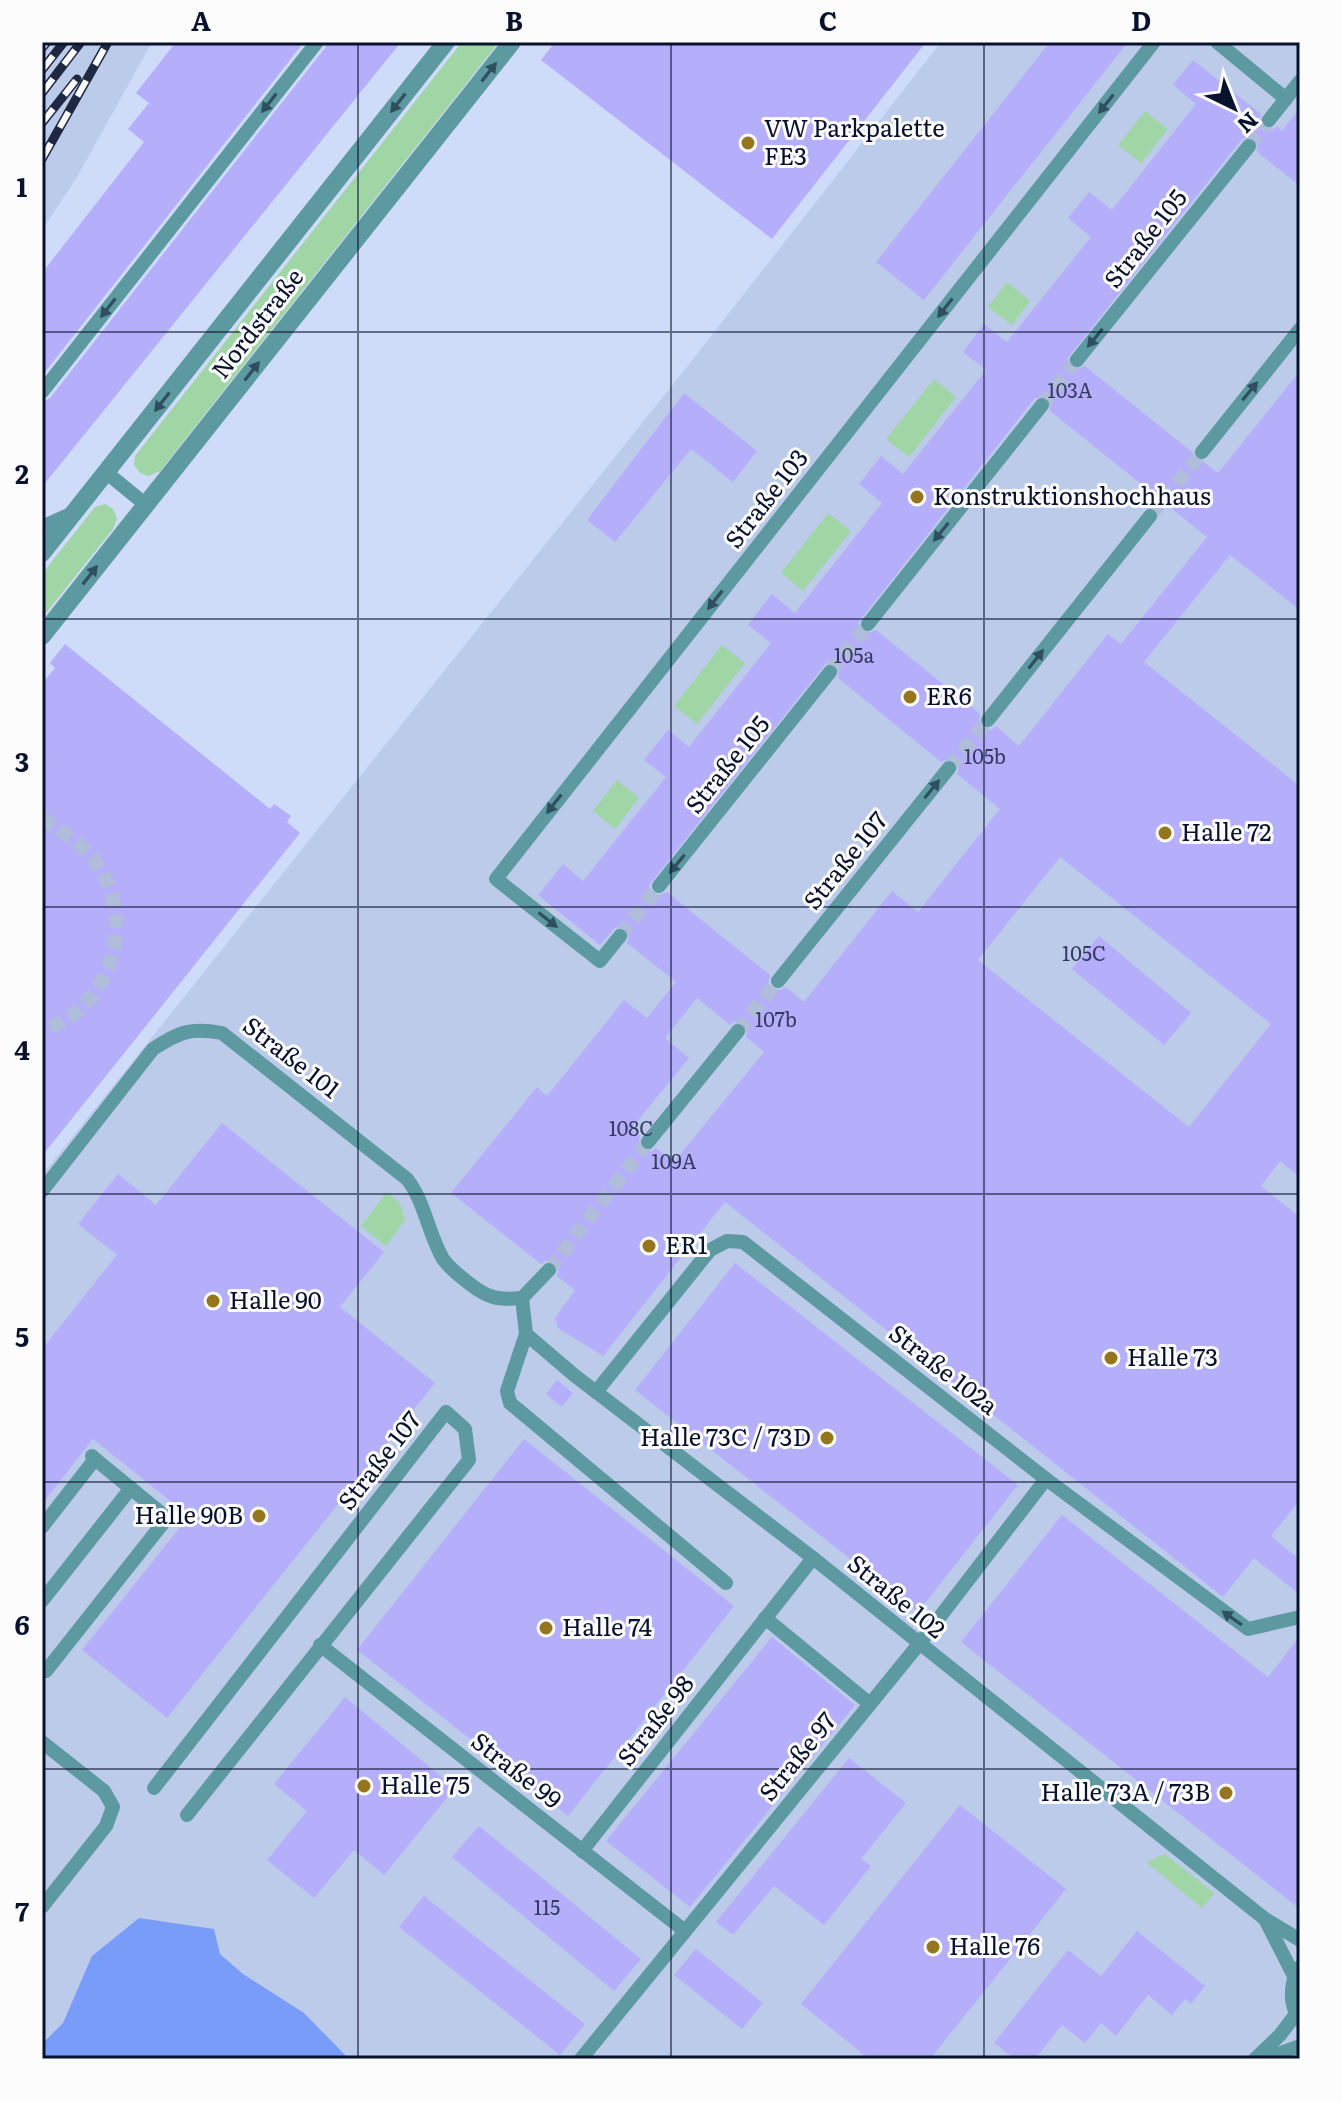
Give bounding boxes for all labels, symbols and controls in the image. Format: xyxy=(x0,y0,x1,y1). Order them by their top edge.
text: A xyxy=(191,0,211,39)
text: B xyxy=(505,0,523,39)
text: C xyxy=(819,0,837,39)
text: D xyxy=(1131,0,1151,39)
one-way arrow xyxy=(480,62,497,82)
north arrow xyxy=(1194,68,1274,148)
one-way arrow xyxy=(261,93,278,113)
one-way arrow xyxy=(390,93,407,113)
one-way arrow xyxy=(1098,93,1114,114)
text: N xyxy=(1231,105,1267,142)
place label: VW Parkpalette FE3 xyxy=(764,109,945,172)
marker: VW Parkpalette FE3 xyxy=(739,134,757,152)
text: 1 xyxy=(17,166,28,205)
street label: Straße 105 xyxy=(1094,181,1194,294)
street label: Nordstraße xyxy=(202,260,310,385)
one-way arrow xyxy=(101,298,117,318)
one-way arrow xyxy=(938,298,954,318)
one-way arrow xyxy=(1087,328,1104,348)
one-way arrow xyxy=(243,361,260,381)
house number: 103A xyxy=(1048,374,1093,404)
one-way arrow xyxy=(1242,381,1258,401)
one-way arrow xyxy=(155,392,171,412)
street label: Straße 103 xyxy=(715,440,815,554)
text: 2 xyxy=(15,453,29,492)
place label: Konstruktionshochhaus xyxy=(933,477,1211,512)
marker: Konstruktionshochhaus xyxy=(908,488,926,506)
one-way arrow xyxy=(934,522,950,542)
one-way arrow xyxy=(82,565,98,585)
one-way arrow xyxy=(708,590,724,610)
house number: 105a xyxy=(834,639,875,669)
one-way arrow xyxy=(1028,649,1044,669)
place label: ER6 xyxy=(926,677,972,712)
marker: ER6 xyxy=(901,688,919,706)
street label: Straße 105 xyxy=(676,707,776,820)
house number: 105b xyxy=(964,740,1006,770)
text: 3 xyxy=(15,741,29,780)
one-way arrow xyxy=(923,779,940,799)
one-way arrow xyxy=(547,794,563,814)
street label: Straße 107 xyxy=(794,803,894,916)
place label: Halle 72 xyxy=(1181,813,1272,848)
marker: Halle 72 xyxy=(1156,824,1174,842)
one-way arrow xyxy=(668,854,685,875)
one-way arrow xyxy=(538,911,558,928)
house number: 105C xyxy=(1062,937,1106,967)
house number: 107b xyxy=(755,1003,797,1033)
street label: Straße 101 xyxy=(237,1007,349,1105)
text: 4 xyxy=(14,1029,30,1068)
house number: 108C xyxy=(609,1112,653,1142)
house number: 109A xyxy=(652,1145,697,1175)
place label: ER1 xyxy=(665,1226,708,1261)
marker: ER1 xyxy=(640,1237,658,1255)
place label: Halle 90 xyxy=(229,1281,322,1316)
marker: Halle 90 xyxy=(204,1292,222,1310)
street label: Straße 102a xyxy=(883,1314,1006,1422)
text: 5 xyxy=(15,1316,29,1355)
place label: Halle 73 xyxy=(1127,1338,1218,1373)
marker: Halle 73 xyxy=(1102,1349,1120,1367)
street label: Straße 107 xyxy=(328,1403,428,1516)
place label: Halle 73C / 73D xyxy=(640,1418,811,1453)
marker: Halle 73C / 73D xyxy=(818,1429,836,1447)
place label: Halle 90B xyxy=(135,1496,243,1531)
marker: Halle 90B xyxy=(250,1507,268,1525)
street label: Straße 102 xyxy=(841,1545,954,1645)
text: 6 xyxy=(14,1604,30,1643)
place label: Halle 74 xyxy=(562,1608,652,1643)
one-way arrow xyxy=(1221,1610,1242,1626)
marker: Halle 74 xyxy=(537,1619,555,1637)
street label: Straße 98 xyxy=(607,1667,701,1772)
street label: Straße 97 xyxy=(749,1703,843,1807)
street label: Straße 99 xyxy=(465,1723,570,1816)
place label: Halle 75 xyxy=(380,1766,470,1801)
place label: Halle 73A / 73B xyxy=(1041,1773,1210,1808)
marker: Halle 75 xyxy=(355,1777,373,1795)
marker: Halle 73A / 73B xyxy=(1217,1784,1235,1802)
text: 7 xyxy=(15,1891,29,1930)
house number: 115 xyxy=(534,1891,560,1921)
place label: Halle 76 xyxy=(949,1927,1040,1962)
marker: Halle 76 xyxy=(924,1938,942,1956)

